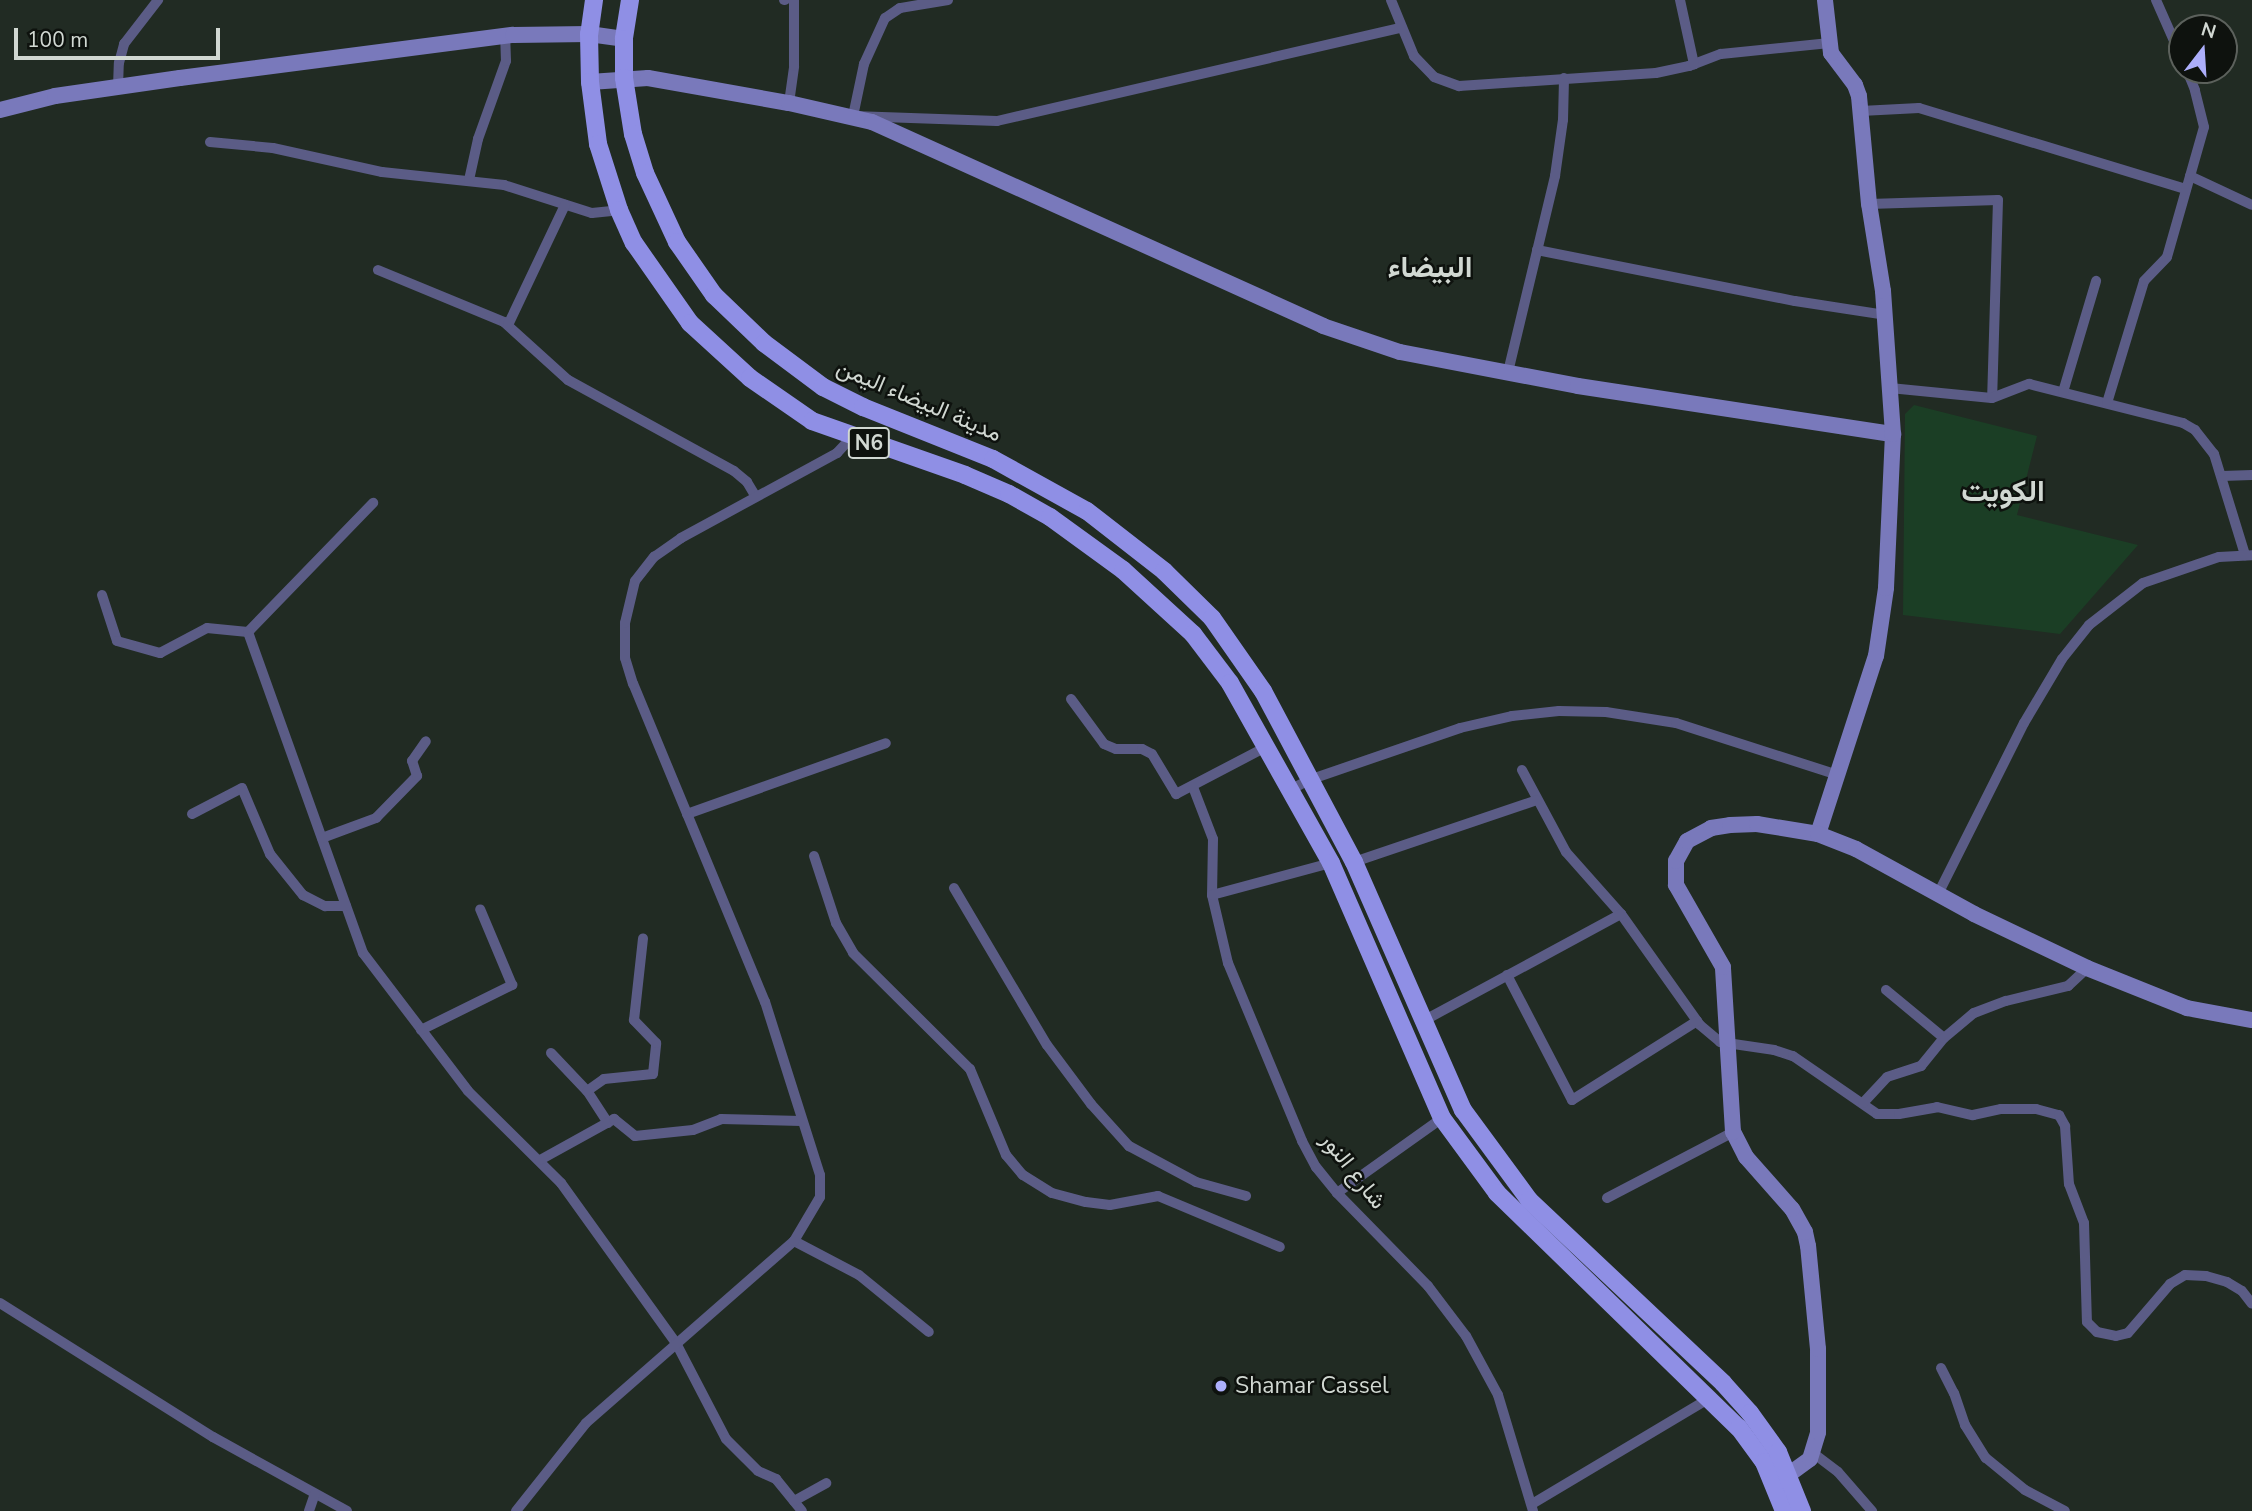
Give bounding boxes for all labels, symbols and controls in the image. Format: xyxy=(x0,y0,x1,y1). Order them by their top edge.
scale bar xyxy=(18,14,224,58)
north arrow xyxy=(2168,14,2238,84)
text: N xyxy=(2198,16,2219,45)
text: 100 m xyxy=(27,26,88,54)
district label: البيضاء xyxy=(1387,250,1473,286)
street label: مدينة البيضاء اليمن xyxy=(832,354,1006,448)
road number: N6 xyxy=(846,426,892,460)
district label: الكويت xyxy=(1961,474,2045,510)
street label: شارع النور xyxy=(1314,1127,1392,1215)
place label: Shamar Cassel xyxy=(1235,1372,1389,1400)
marker: Shamar Cassel xyxy=(1213,1378,1229,1394)

